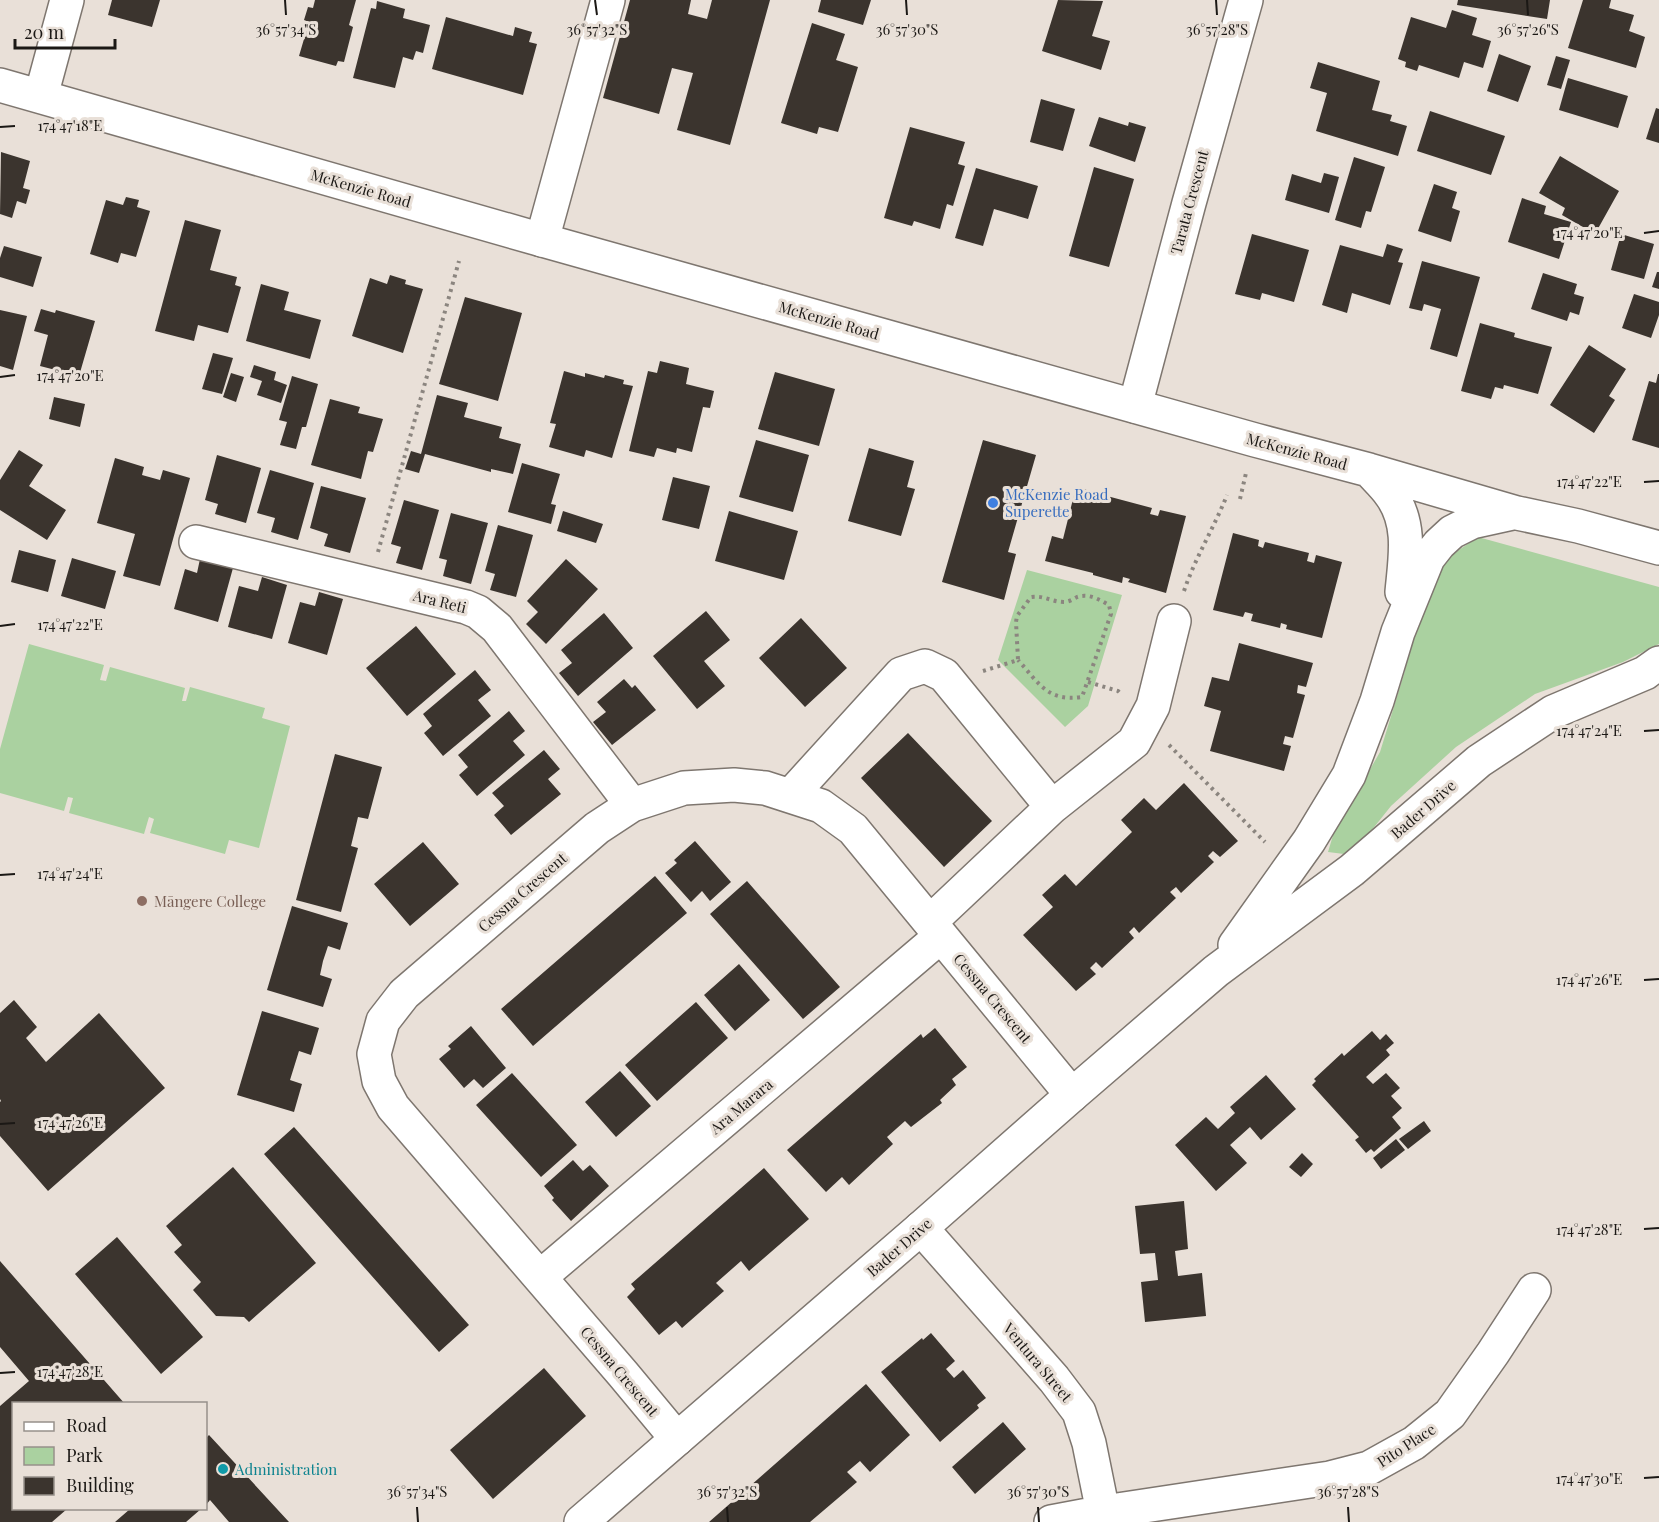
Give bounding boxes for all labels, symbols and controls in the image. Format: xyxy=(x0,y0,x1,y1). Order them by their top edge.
scale bar xyxy=(15,12,116,50)
text: 36°57'34"S xyxy=(256,19,316,39)
text: 36°57'32"S xyxy=(567,19,627,39)
text: 36°57'30"S xyxy=(876,19,938,39)
text: 36°57'28"S xyxy=(1186,19,1248,39)
text: 36°57'26"S xyxy=(1497,19,1559,39)
text: 20 m xyxy=(24,20,64,44)
text: 174°47'18"E xyxy=(38,115,102,135)
street label: Tarata Crescent xyxy=(1165,147,1213,256)
street label: McKenzie Road xyxy=(309,164,414,212)
text: 174°47'20"E xyxy=(1555,222,1623,242)
street label: McKenzie Road xyxy=(777,296,882,344)
text: 174°47'20"E xyxy=(36,365,104,385)
street label: McKenzie Road xyxy=(1244,428,1350,474)
text: 174°47'22"E xyxy=(1556,471,1622,491)
place label: McKenzie Road Superette xyxy=(1005,484,1109,521)
marker: McKenzie Road Superette xyxy=(986,496,1000,510)
street label: Ara Reti xyxy=(410,585,469,617)
text: 174°47'22"E xyxy=(37,614,103,634)
text: 174°47'24"E xyxy=(1556,720,1622,740)
street label: Bader Drive xyxy=(1386,775,1460,843)
street label: Cessna Crescent xyxy=(473,847,571,936)
text: 174°47'24"E xyxy=(37,863,103,883)
place label: Māngere College xyxy=(154,891,266,911)
marker: Māngere College xyxy=(135,894,149,908)
street label: Cessna Crescent xyxy=(950,949,1037,1048)
text: 174°47'26"E xyxy=(1556,969,1622,989)
street label: Ara Marara xyxy=(705,1074,777,1139)
text: 174°47'26"E xyxy=(37,1112,103,1132)
street label: Bader Drive xyxy=(862,1213,936,1281)
text: 174°47'28"E xyxy=(1556,1219,1622,1239)
street label: Ventura Street xyxy=(998,1318,1077,1406)
street label: Cessna Crescent xyxy=(577,1322,664,1421)
text: 174°47'28"E xyxy=(37,1361,103,1381)
legend xyxy=(12,1402,207,1510)
text: Road xyxy=(66,1413,107,1437)
street label: Pito Place xyxy=(1373,1419,1439,1471)
text: Park xyxy=(66,1443,103,1467)
place label: Administration xyxy=(234,1459,337,1479)
marker: Administration xyxy=(216,1462,230,1476)
text: 174°47'30"E xyxy=(1555,1468,1623,1488)
text: Building xyxy=(66,1473,134,1497)
text: 36°57'34"S xyxy=(387,1481,447,1501)
text: 36°57'32"S xyxy=(697,1481,757,1501)
text: 36°57'30"S xyxy=(1007,1481,1069,1501)
text: 36°57'28"S xyxy=(1317,1481,1379,1501)

